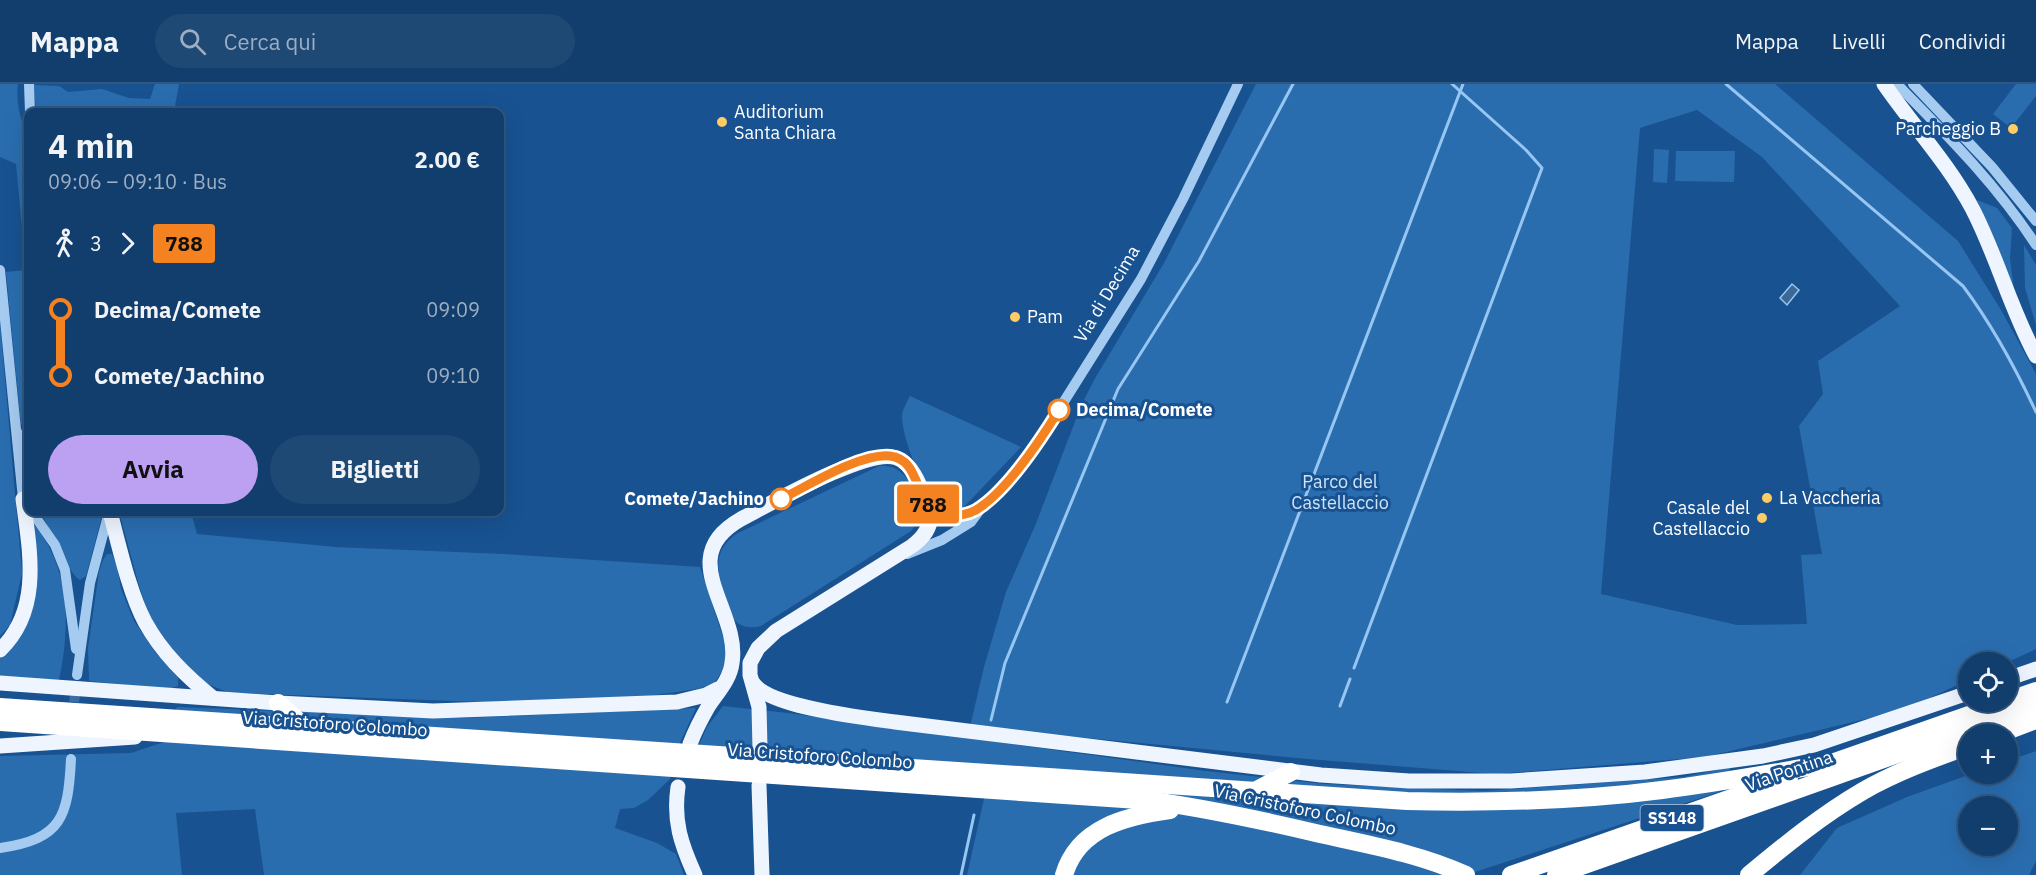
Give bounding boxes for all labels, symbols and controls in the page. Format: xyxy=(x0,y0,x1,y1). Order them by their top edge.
search box xyxy=(155,14,575,68)
text: Mappa xyxy=(30,23,119,60)
icon: search xyxy=(176,25,209,58)
text: Cerca qui xyxy=(224,27,316,56)
text: Mappa xyxy=(1735,27,1799,55)
text: Livelli xyxy=(1832,27,1886,55)
text: Condividi xyxy=(1919,27,2006,55)
place label: Auditorium Santa Chiara xyxy=(734,100,837,144)
marker: Auditorium Santa Chiara xyxy=(715,115,729,129)
place label: Parcheggio B xyxy=(1895,117,2001,140)
marker: Parcheggio B xyxy=(2006,122,2020,136)
text: 4 min xyxy=(48,124,134,167)
text: 2.00 € xyxy=(415,145,480,174)
text: 09:06 – 09:10 · Bus xyxy=(48,168,227,195)
icon: walk xyxy=(48,227,81,260)
icon: forward xyxy=(111,227,144,260)
text: 788 xyxy=(165,229,203,257)
text: 3 xyxy=(90,230,102,257)
street label: Via di Decima xyxy=(1069,241,1145,347)
text: Decima/Comete xyxy=(94,295,261,324)
text: 09:09 xyxy=(426,296,480,323)
place label: Pam xyxy=(1027,305,1063,328)
marker: Pam xyxy=(1008,310,1022,324)
text: Comete/Jachino xyxy=(94,361,265,390)
text: 09:10 xyxy=(426,362,480,389)
place label: Decima/Comete xyxy=(1076,398,1213,421)
marker: Decima/Comete xyxy=(1048,399,1070,421)
button: Avvia xyxy=(48,435,258,504)
button: Biglietti xyxy=(270,435,480,504)
park label: Parco del Castellaccio xyxy=(1291,470,1389,514)
line badge: 788 xyxy=(894,484,962,524)
place label: La Vaccheria xyxy=(1779,486,1881,509)
place label: Comete/Jachino xyxy=(624,487,764,510)
marker: Comete/Jachino xyxy=(770,488,792,510)
text: 788 xyxy=(909,490,947,518)
marker: La Vaccheria xyxy=(1760,491,1774,505)
place label: Casale del Castellaccio xyxy=(1653,496,1750,540)
marker: Casale del Castellaccio xyxy=(1755,511,1769,525)
map controls xyxy=(1958,652,2018,856)
button: locate xyxy=(1958,652,2018,712)
street label: Via Cristoforo Colombo xyxy=(242,706,428,741)
button: + xyxy=(1958,724,2018,784)
street label: Via Cristoforo Colombo xyxy=(727,738,913,773)
street label: Via Pontina xyxy=(1742,745,1836,796)
street label: Via Cristoforo Colombo xyxy=(1212,779,1398,840)
button: − xyxy=(1958,796,2018,856)
road number: SS148 xyxy=(1640,805,1704,831)

